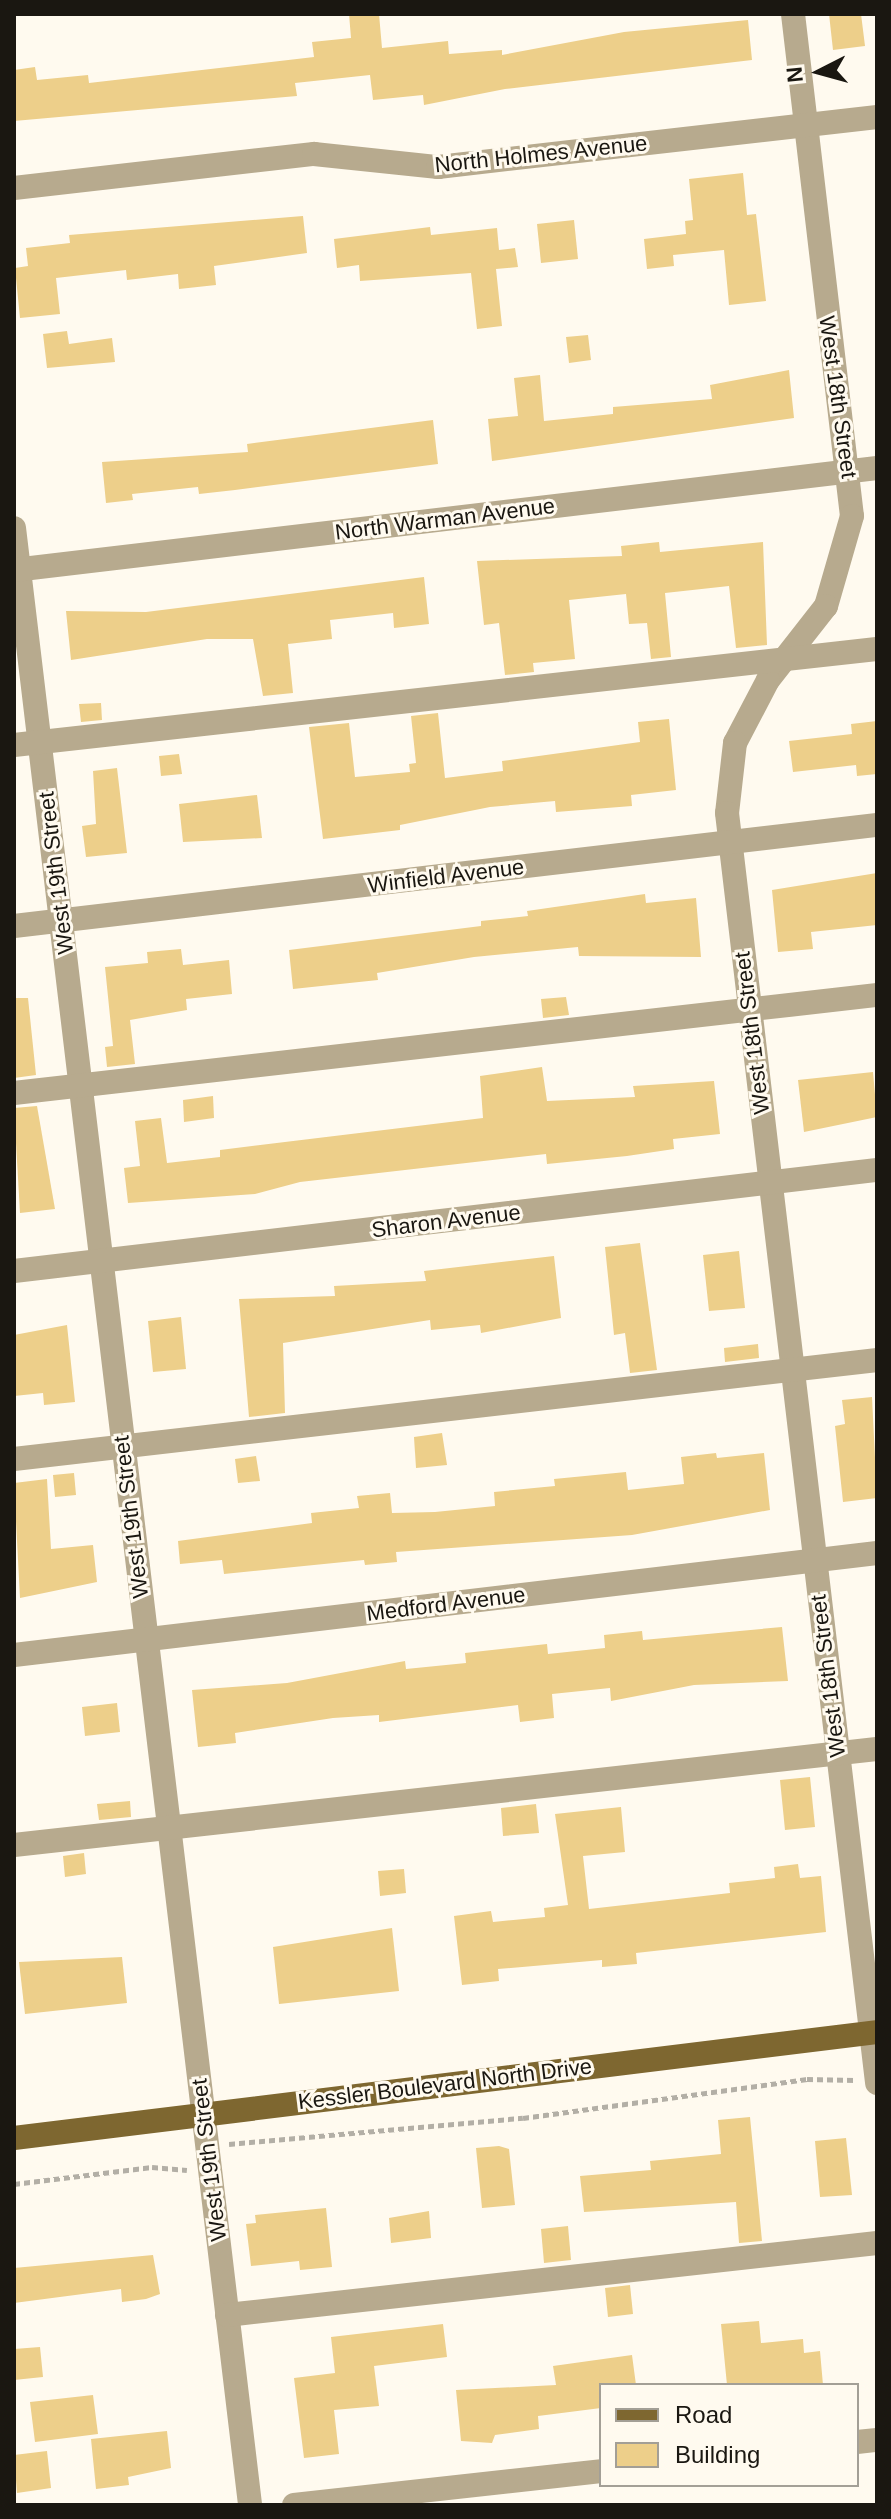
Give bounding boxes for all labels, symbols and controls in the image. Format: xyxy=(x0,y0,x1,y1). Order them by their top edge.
north arrow xyxy=(779,32,859,112)
text: N xyxy=(781,65,808,84)
street label: North Holmes Avenue xyxy=(433,130,649,178)
street label: West 18th Street xyxy=(814,314,862,480)
street label: North Warman Avenue xyxy=(333,492,557,546)
street label: West 19th Street xyxy=(33,790,79,956)
street label: Winfield Avenue xyxy=(366,853,526,899)
street label: West 18th Street xyxy=(729,950,775,1116)
street label: Sharon Avenue xyxy=(369,1199,523,1243)
street label: West 19th Street xyxy=(108,1434,154,1600)
street label: Medford Avenue xyxy=(364,1581,528,1627)
street label: West 18th Street xyxy=(805,1593,851,1759)
street label: Kessler Boulevard North Drive xyxy=(297,2053,593,2115)
street label: West 19th Street xyxy=(186,2077,232,2243)
legend xyxy=(599,2383,859,2487)
text: Road xyxy=(675,2401,732,2428)
text: Building xyxy=(675,2441,760,2468)

